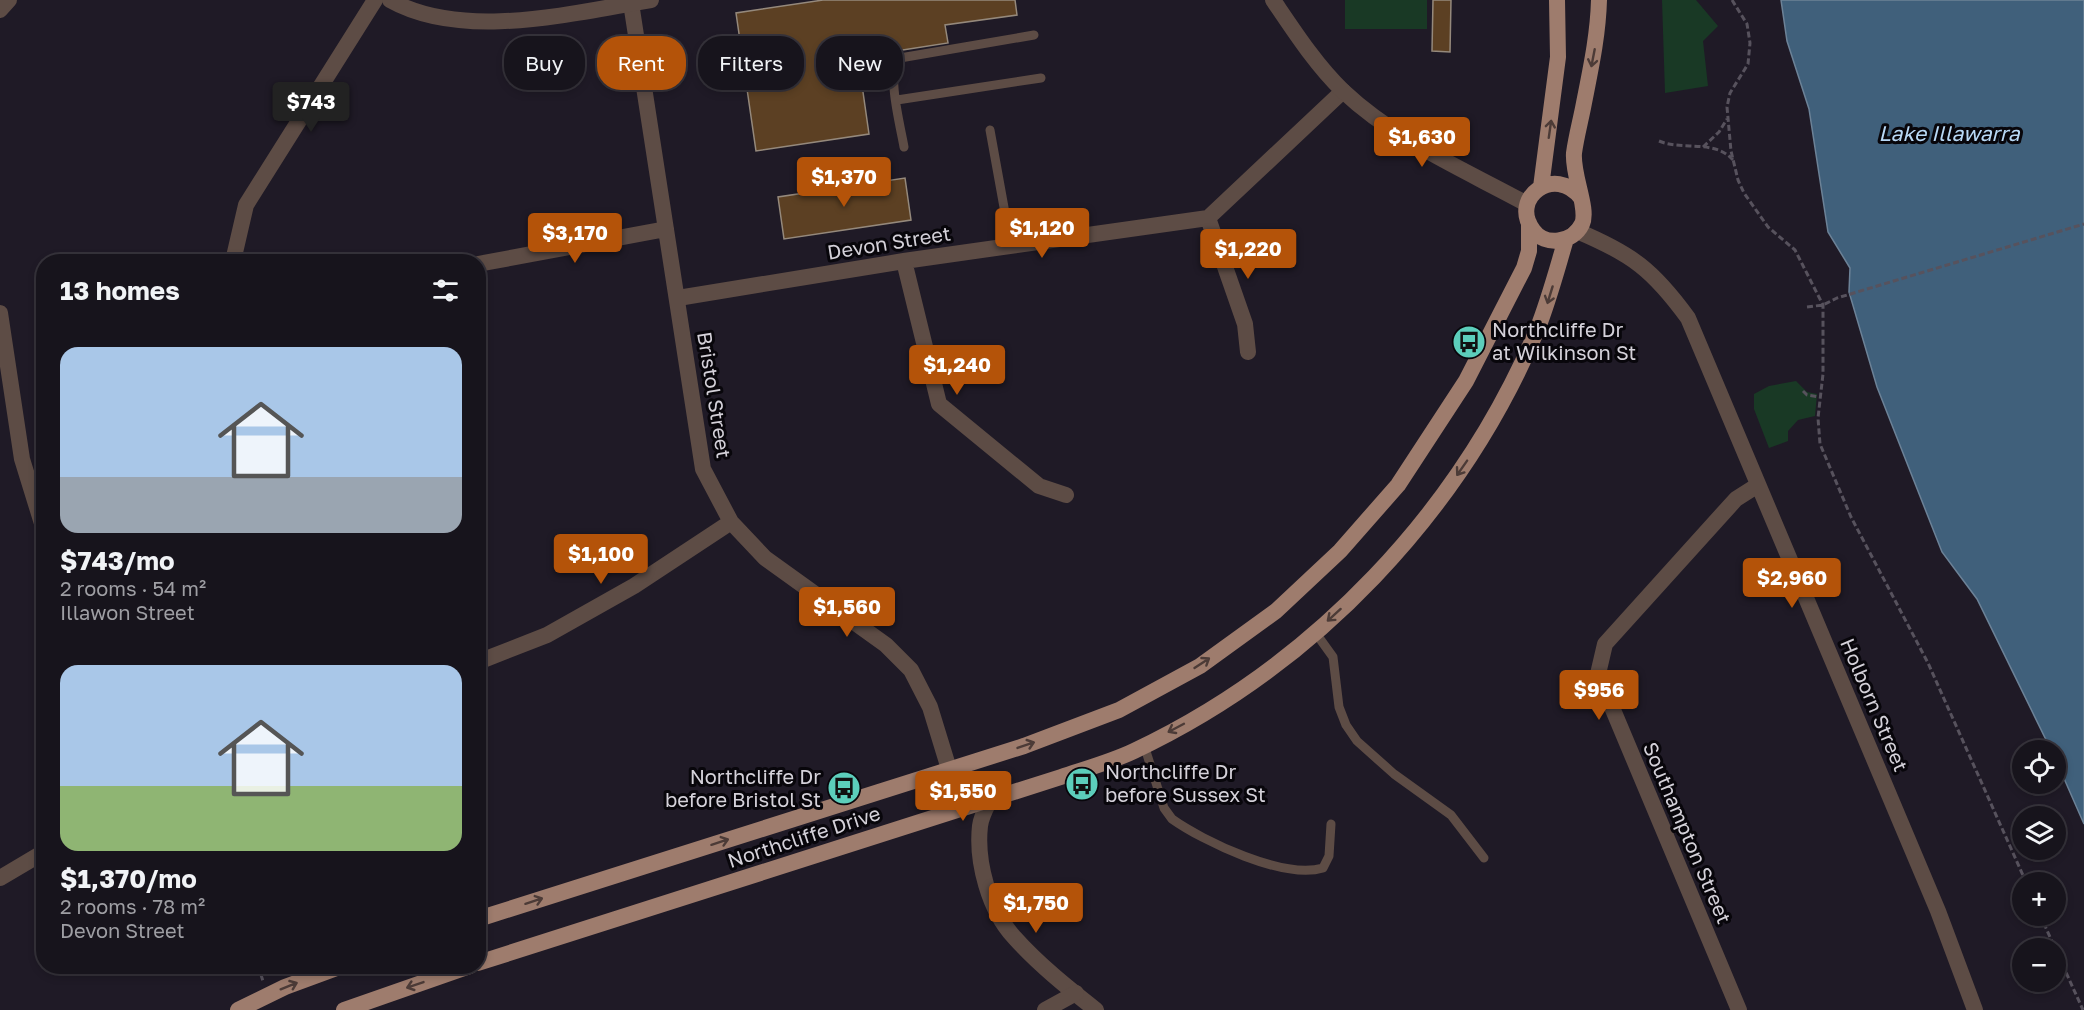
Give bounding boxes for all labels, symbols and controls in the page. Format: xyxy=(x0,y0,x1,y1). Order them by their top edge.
chip: Buy xyxy=(504,36,585,90)
chip: Rent xyxy=(597,36,686,90)
chip: Filters xyxy=(698,36,804,90)
chip: New xyxy=(816,36,903,90)
one-way arrow xyxy=(1587,48,1598,67)
pin: $743 xyxy=(275,82,347,133)
text: $743 xyxy=(287,89,336,113)
pin: $1,630 xyxy=(1373,117,1471,168)
one-way arrow xyxy=(1545,120,1556,139)
water label: Lake Illawarra xyxy=(1878,120,2021,146)
text: $1,630 xyxy=(1388,124,1456,148)
pin: $1,370 xyxy=(795,157,893,208)
text: $1,370 xyxy=(811,164,877,188)
pin: $1,120 xyxy=(993,208,1091,259)
pin: $3,170 xyxy=(526,213,624,264)
text: $1,120 xyxy=(1009,215,1075,239)
text: $3,170 xyxy=(542,220,608,244)
street label: Devon Street xyxy=(825,220,952,264)
pin: $1,220 xyxy=(1199,229,1297,280)
text: $1,220 xyxy=(1214,236,1282,260)
icon: filters xyxy=(429,274,462,307)
text: 13 homes xyxy=(60,275,180,306)
one-way arrow xyxy=(1544,285,1555,304)
place label: Northcliffe Dr at Wilkinson St xyxy=(1492,317,1636,364)
bus stop icon: Northcliffe Dr at Wilkinson St xyxy=(1451,324,1487,360)
street label: Bristol Street xyxy=(693,330,737,460)
pin: $1,240 xyxy=(908,345,1006,396)
text: $1,240 xyxy=(923,352,991,376)
icon: home xyxy=(207,386,315,494)
one-way arrow xyxy=(1456,460,1468,476)
pin: $1,100 xyxy=(552,534,650,585)
text: $1,100 xyxy=(568,541,634,565)
text: $743/mo xyxy=(60,545,175,576)
pin: $2,960 xyxy=(1743,558,1841,609)
text: $2,960 xyxy=(1757,565,1827,589)
text: 2 rooms · 54 m² xyxy=(60,576,206,600)
pin: $1,560 xyxy=(798,587,896,638)
text: $1,560 xyxy=(813,594,881,618)
text: Illawon Street xyxy=(60,600,195,624)
one-way arrow xyxy=(1327,608,1342,622)
street label: Holborn Street xyxy=(1836,634,1914,775)
one-way arrow xyxy=(1194,657,1210,669)
pin: $956 xyxy=(1563,670,1635,721)
text: $956 xyxy=(1574,677,1625,701)
icon: home xyxy=(207,704,315,812)
one-way arrow xyxy=(1168,722,1185,734)
one-way arrow xyxy=(1016,738,1035,749)
street label: Southampton Street xyxy=(1639,738,1737,927)
map controls xyxy=(2012,740,2066,992)
button: locate xyxy=(2012,740,2066,794)
place label: Northcliffe Dr before Sussex St xyxy=(1105,759,1266,806)
place label: Northcliffe Dr before Bristol St xyxy=(665,764,821,811)
bus stop icon: Northcliffe Dr before Sussex St xyxy=(1064,766,1100,802)
bus stop icon: Northcliffe Dr before Bristol St xyxy=(826,770,862,806)
pin: $1,550 xyxy=(914,771,1012,822)
text: $1,550 xyxy=(929,778,997,802)
street label: Northcliffe Drive xyxy=(724,800,883,872)
button: layers xyxy=(2012,806,2066,860)
one-way arrow xyxy=(710,835,729,846)
text: $1,370/mo xyxy=(60,863,197,894)
button: + xyxy=(2012,872,2066,926)
pin: $1,750 xyxy=(987,883,1085,934)
text: $1,750 xyxy=(1003,890,1069,914)
text: 2 rooms · 78 m² xyxy=(60,894,205,918)
one-way arrow xyxy=(524,895,543,906)
text: Devon Street xyxy=(60,918,185,942)
button: − xyxy=(2012,938,2066,992)
one-way arrow xyxy=(279,980,298,991)
one-way arrow xyxy=(406,981,425,992)

